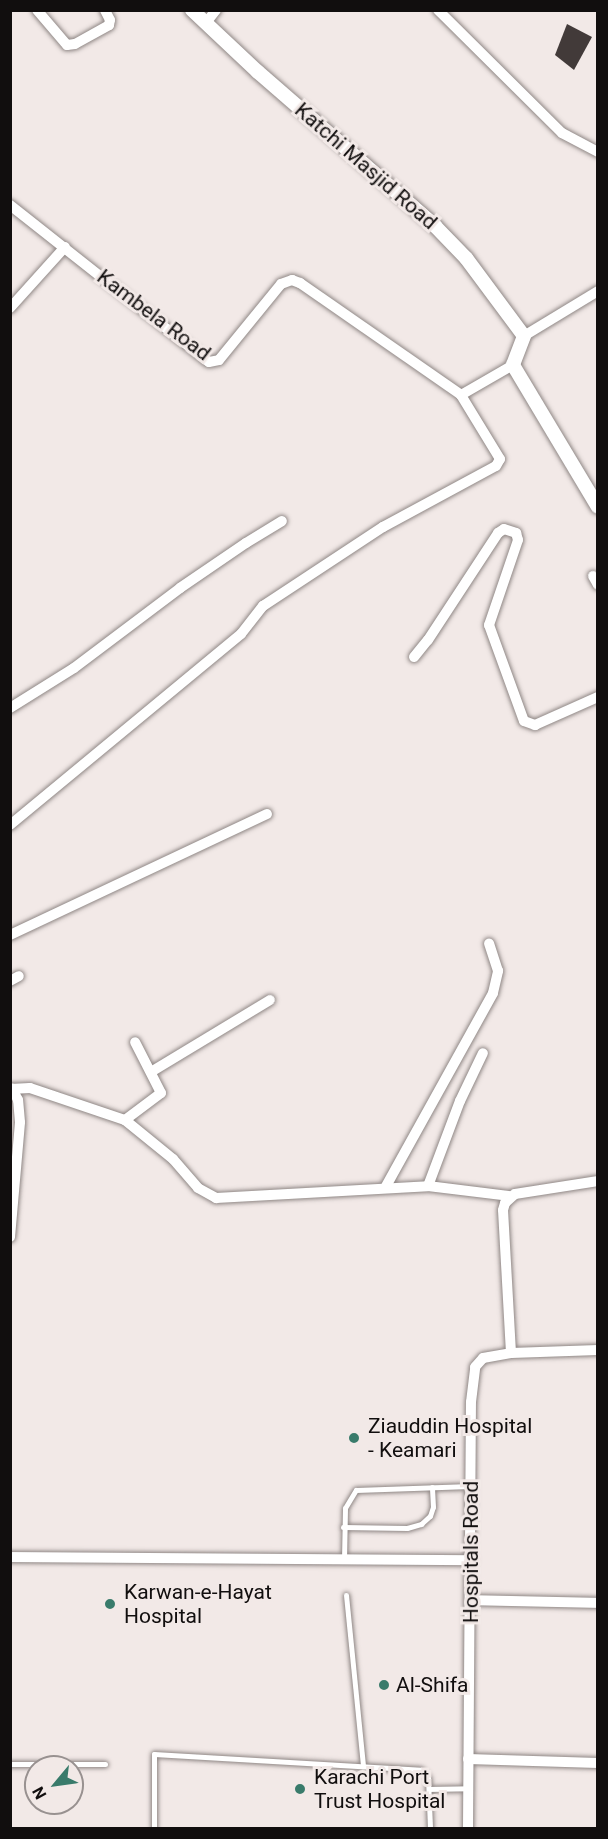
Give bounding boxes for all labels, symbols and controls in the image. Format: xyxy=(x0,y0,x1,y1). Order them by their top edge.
street label: Katchi Masjid Road xyxy=(290,97,442,235)
street label: Kambela Road xyxy=(92,264,216,366)
place label: Ziauddin Hospital - Keamari xyxy=(368,1413,532,1463)
marker: Ziauddin Hospital - Keamari xyxy=(345,1429,363,1447)
street label: Hospitals Road xyxy=(458,1481,484,1623)
place label: Karwan-e-Hayat Hospital xyxy=(124,1579,272,1629)
marker: Karwan-e-Hayat Hospital xyxy=(101,1595,119,1613)
place label: Al-Shifa xyxy=(396,1672,468,1698)
marker: Al-Shifa xyxy=(377,1678,391,1692)
north arrow xyxy=(24,1755,84,1815)
place label: Karachi Port Trust Hospital xyxy=(314,1764,445,1814)
marker: Karachi Port Trust Hospital xyxy=(291,1780,309,1798)
text: N xyxy=(29,1783,51,1803)

